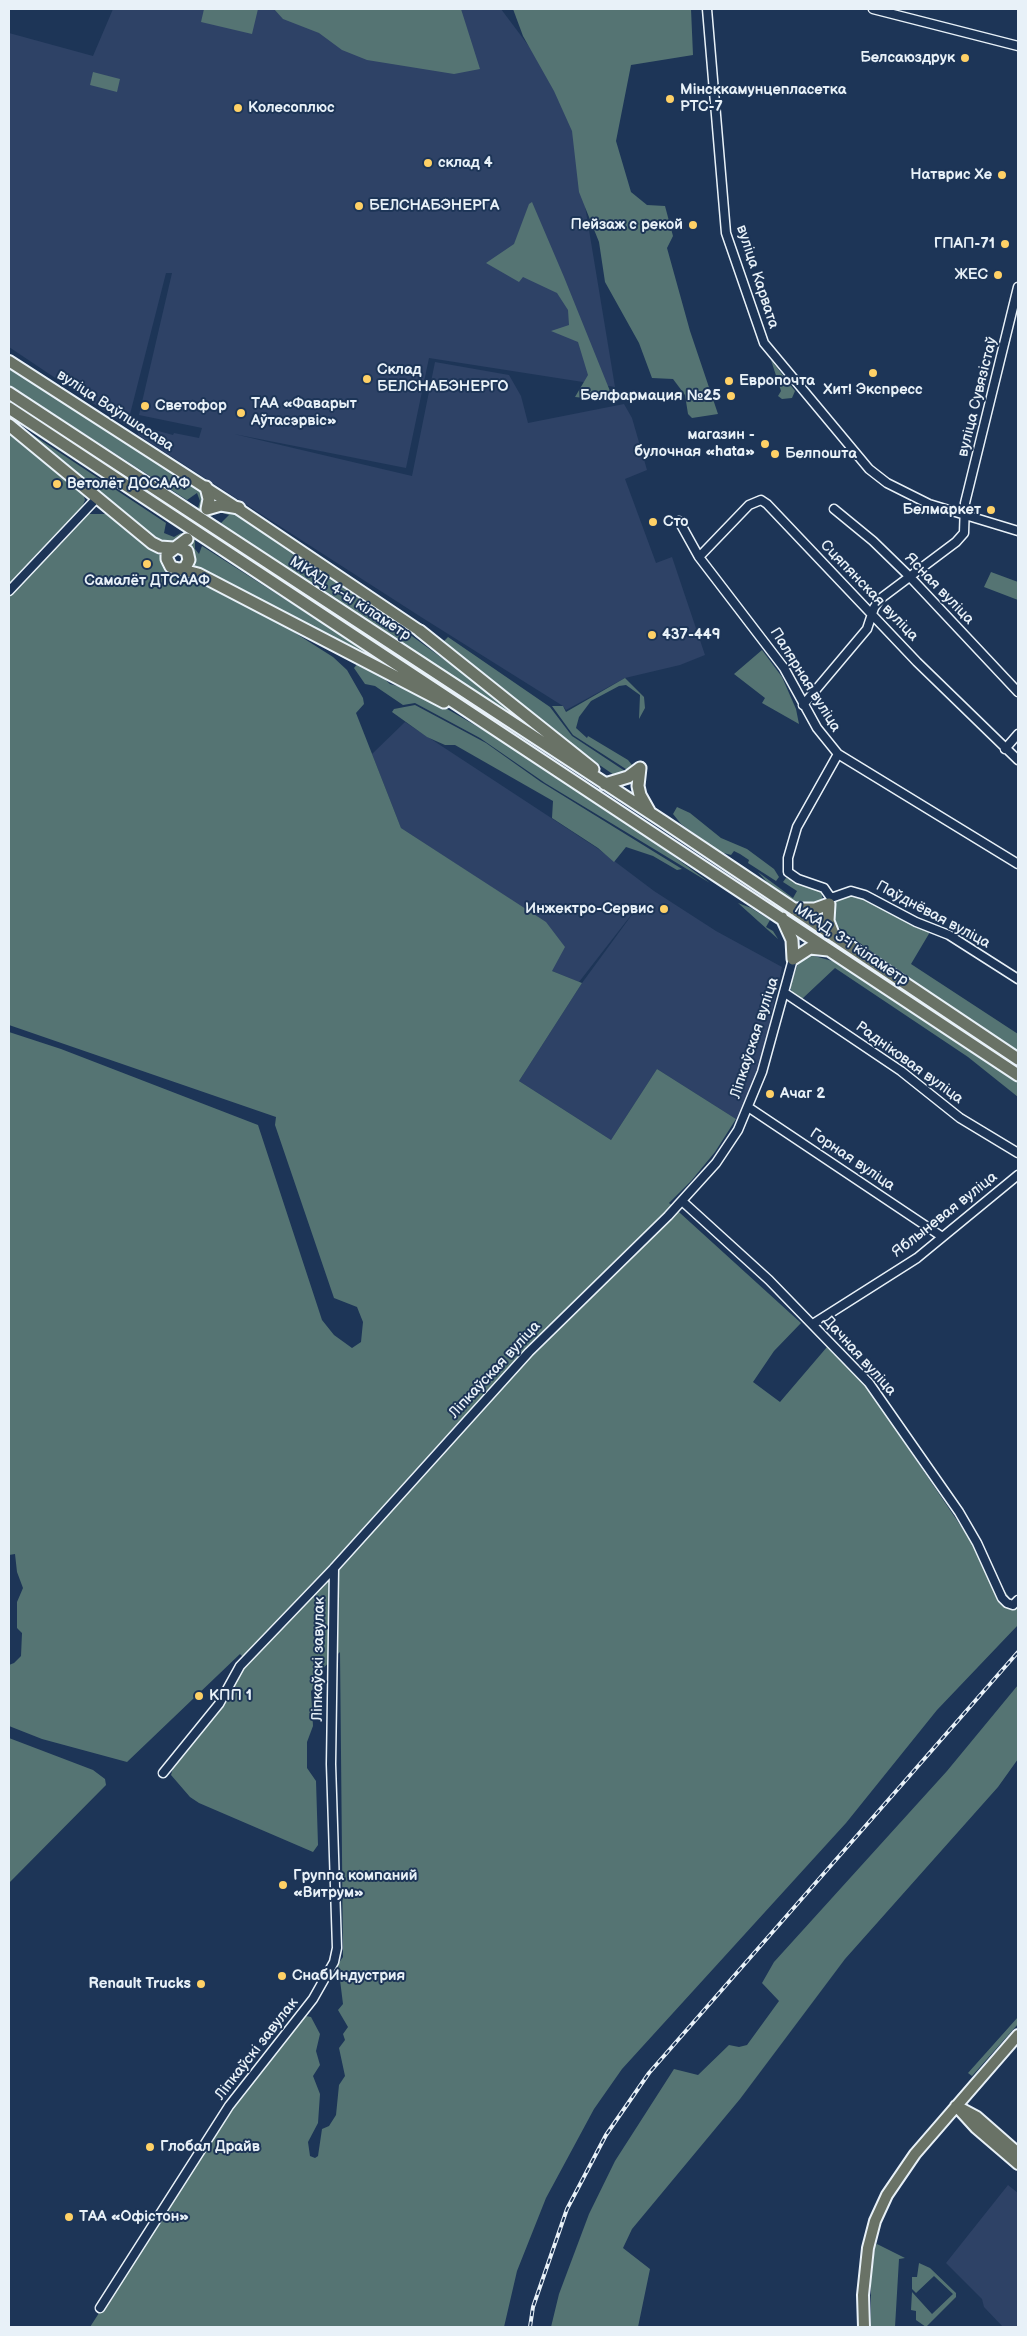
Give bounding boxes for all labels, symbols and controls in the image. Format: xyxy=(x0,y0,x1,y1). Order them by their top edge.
place label: Белсаюздрук xyxy=(860,49,955,67)
marker: Белсаюздрук xyxy=(959,52,971,64)
place label: Мінсккамунцепласетка РТС-7 xyxy=(680,81,846,116)
marker: Мінсккамунцепласетка РТС-7 xyxy=(664,93,676,105)
place label: Колесоплюс xyxy=(248,99,334,117)
marker: Колесоплюс xyxy=(232,102,244,114)
place label: склад 4 xyxy=(438,154,493,172)
marker: склад 4 xyxy=(422,157,434,169)
place label: Натврис Хе xyxy=(910,166,992,184)
marker: Натврис Хе xyxy=(996,169,1008,181)
place label: БЕЛСНАБЭНЕРГА xyxy=(369,197,499,215)
marker: БЕЛСНАБЭНЕРГА xyxy=(353,200,365,212)
place label: Пейзаж с рекой xyxy=(571,216,683,234)
marker: Пейзаж с рекой xyxy=(687,219,699,231)
street label: вуліца Карвата xyxy=(732,223,782,331)
place label: ГПАП-71 xyxy=(934,235,995,253)
marker: ГПАП-71 xyxy=(999,238,1011,250)
place label: ЖЕС xyxy=(954,266,988,284)
marker: ЖЕС xyxy=(992,269,1004,281)
street label: вуліца Сувязістаў xyxy=(954,335,1002,459)
place label: Склад БЕЛСНАБЭНЕРГО xyxy=(377,361,508,396)
street label: вуліца Ваўпшасава xyxy=(53,366,177,456)
marker: Хит! Экспресс xyxy=(867,367,879,379)
place label: Европочта xyxy=(739,372,815,390)
marker: Склад БЕЛСНАБЭНЕРГО xyxy=(361,373,373,385)
marker: Европочта xyxy=(723,375,735,387)
place label: Хит! Экспресс xyxy=(823,381,923,399)
place label: Белфармация №25 xyxy=(580,387,721,405)
marker: Белфармация №25 xyxy=(725,390,737,402)
place label: ТАА «Фаварыт Аўтасэрвіс» xyxy=(251,395,357,430)
place label: Светофор xyxy=(155,397,227,415)
marker: Светофор xyxy=(139,400,151,412)
marker: ТАА «Фаварыт Аўтасэрвіс» xyxy=(235,407,247,419)
place label: магазин - булочная «hata» xyxy=(634,426,755,461)
marker: магазин - булочная «hata» xyxy=(759,438,771,450)
place label: Белпошта xyxy=(785,445,857,463)
marker: Белпошта xyxy=(769,448,781,460)
place label: Ветолёт ДОСААФ xyxy=(67,475,190,493)
marker: Ветолёт ДОСААФ xyxy=(51,478,63,490)
place label: Белмаркет xyxy=(902,501,981,519)
marker: Белмаркет xyxy=(985,504,997,516)
place label: Сто xyxy=(663,513,689,531)
marker: Сто xyxy=(647,516,659,528)
street label: Сцяпянская вуліца xyxy=(816,537,922,645)
street label: Ясная вуліца xyxy=(900,550,978,628)
street label: МКАД, 4-ы кіламетр xyxy=(286,553,414,645)
marker: Самалёт ДТСААФ xyxy=(141,558,153,570)
place label: Самалёт ДТСААФ xyxy=(84,572,210,590)
street label: Палярная вуліца xyxy=(766,624,844,736)
place label: 437-449 xyxy=(662,626,720,644)
marker: 437-449 xyxy=(646,629,658,641)
street label: Паўднёвая вуліца xyxy=(873,877,993,953)
place label: Инжектро-Сервис xyxy=(525,900,654,918)
street label: МКАД, 3-і кіламетр xyxy=(790,900,912,990)
marker: Инжектро-Сервис xyxy=(658,903,670,915)
street label: Ліпкаўская вуліца xyxy=(727,975,783,1101)
street label: Радніковая вуліца xyxy=(852,1018,966,1108)
place label: Ачаг 2 xyxy=(780,1085,825,1103)
marker: Ачаг 2 xyxy=(764,1088,776,1100)
street label: Горная вуліца xyxy=(806,1125,898,1195)
street label: Яблыневая вуліца xyxy=(889,1168,1001,1262)
street label: Дачная вуліца xyxy=(818,1312,900,1400)
street label: Ліпкаўская вуліца xyxy=(445,1318,545,1422)
street label: Ліпкаўскі завулак xyxy=(309,1596,329,1722)
place label: КПП 1 xyxy=(209,1687,252,1705)
marker: КПП 1 xyxy=(193,1690,205,1702)
place label: Группа компаний «Витрум» xyxy=(293,1867,417,1902)
marker: Группа компаний «Витрум» xyxy=(277,1879,289,1891)
place label: СнабИндустрия xyxy=(292,1967,405,1985)
marker: СнабИндустрия xyxy=(276,1970,288,1982)
place label: Renault Trucks xyxy=(88,1975,191,1993)
marker: Renault Trucks xyxy=(195,1978,207,1990)
street label: Ліпкаўскі завулак xyxy=(212,1994,302,2104)
place label: Глобал Драйв xyxy=(160,2138,260,2156)
marker: Глобал Драйв xyxy=(144,2141,156,2153)
place label: ТАА «Офістон» xyxy=(79,2208,189,2226)
marker: ТАА «Офістон» xyxy=(63,2211,75,2223)

